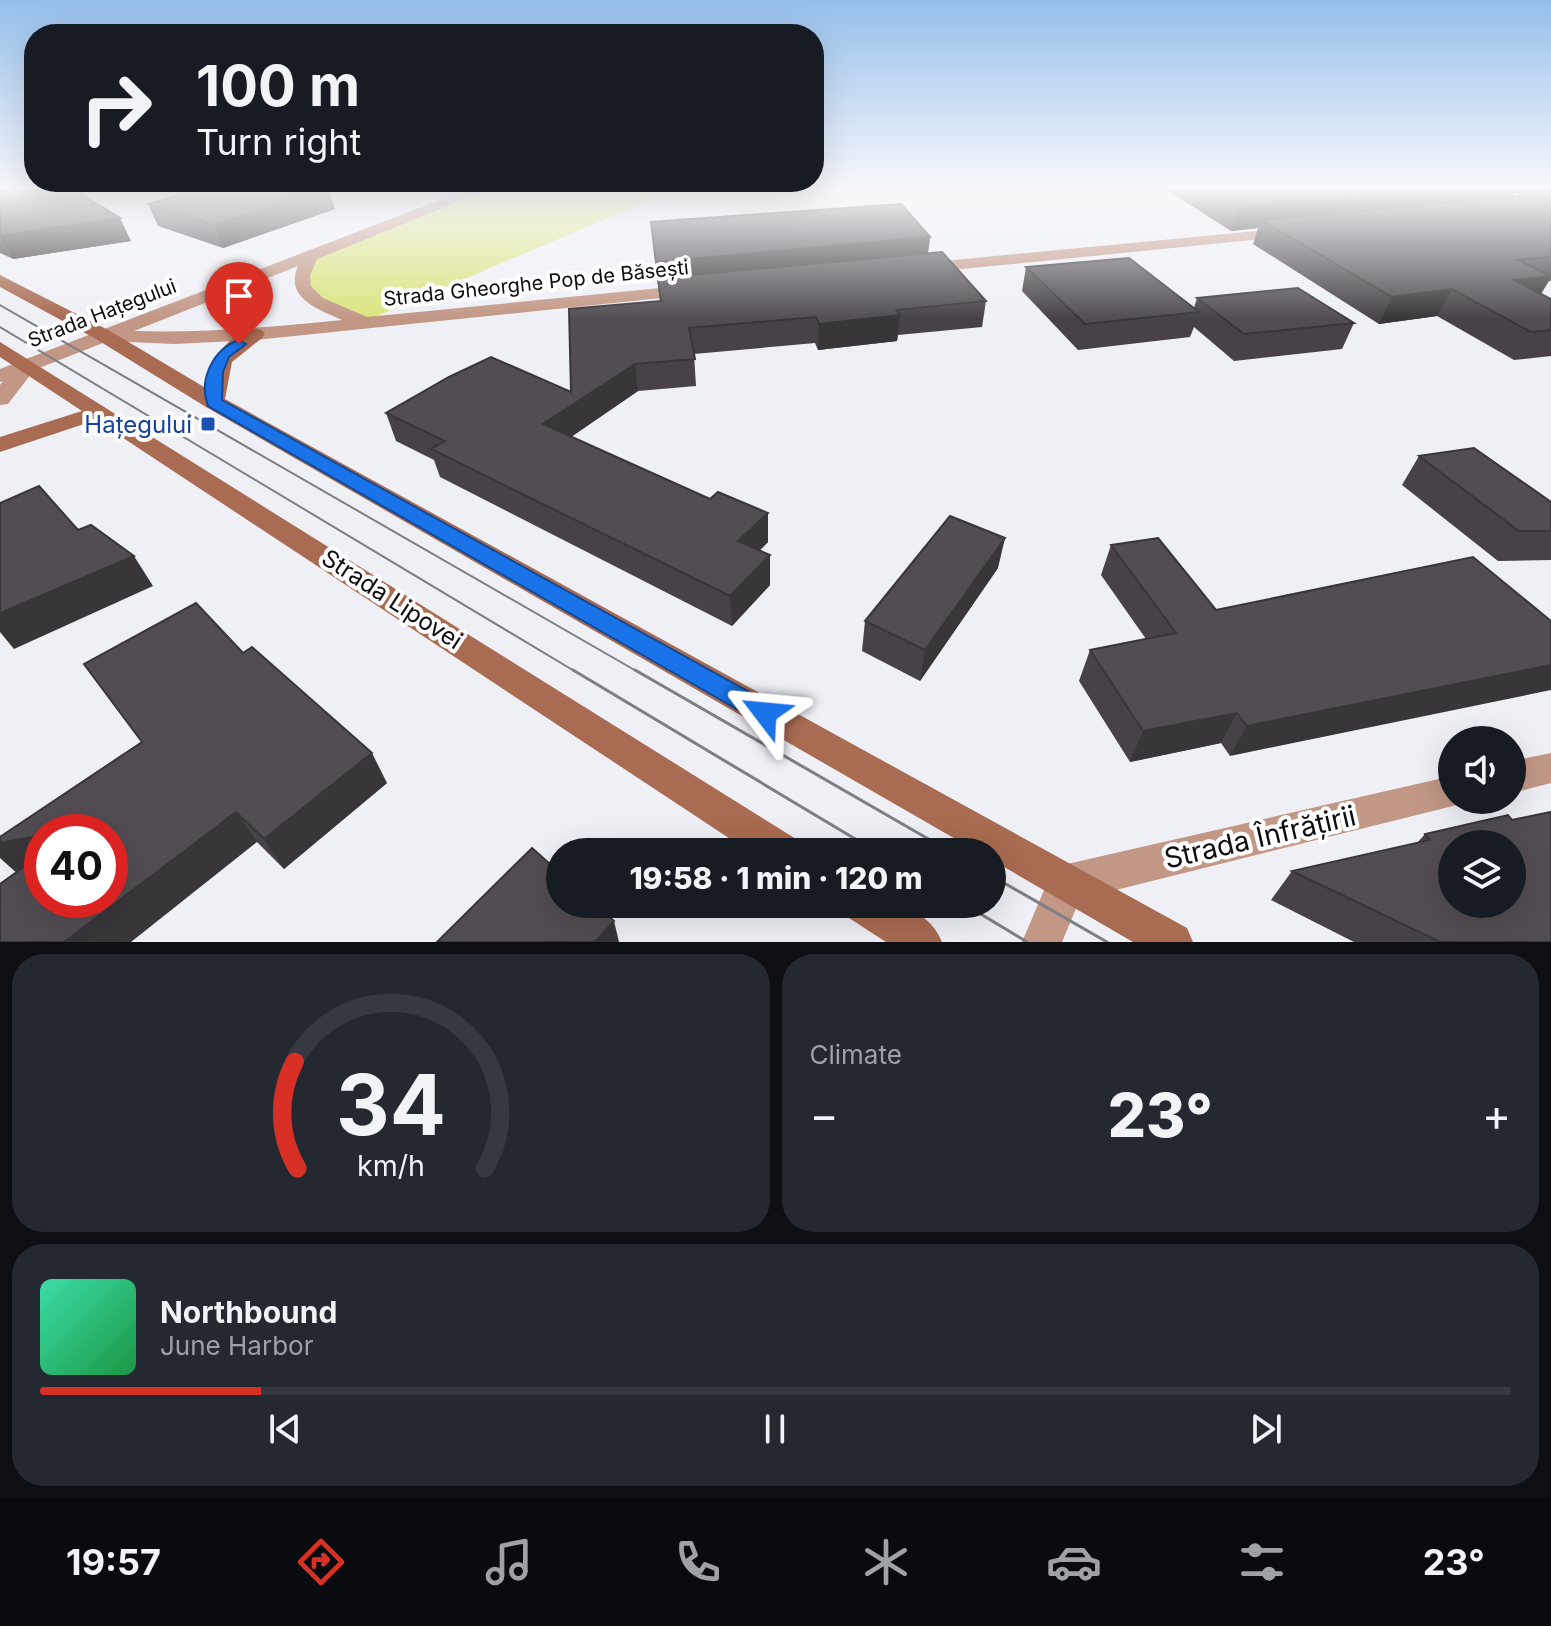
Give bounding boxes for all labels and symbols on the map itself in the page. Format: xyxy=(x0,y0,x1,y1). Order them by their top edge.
street label: Strada Gheorghe Pop de Băsești xyxy=(382,255,690,311)
pin xyxy=(205,262,273,344)
street label: Strada Hațegului xyxy=(24,274,180,352)
place label: Hațegului xyxy=(84,410,192,439)
marker: Hațegului xyxy=(199,415,217,433)
street label: Strada Lipovei xyxy=(316,543,468,655)
position arrow xyxy=(723,671,807,755)
street label: Strada Înfrățirii xyxy=(1161,798,1359,876)
speed limit sign: 40 xyxy=(24,814,128,918)

